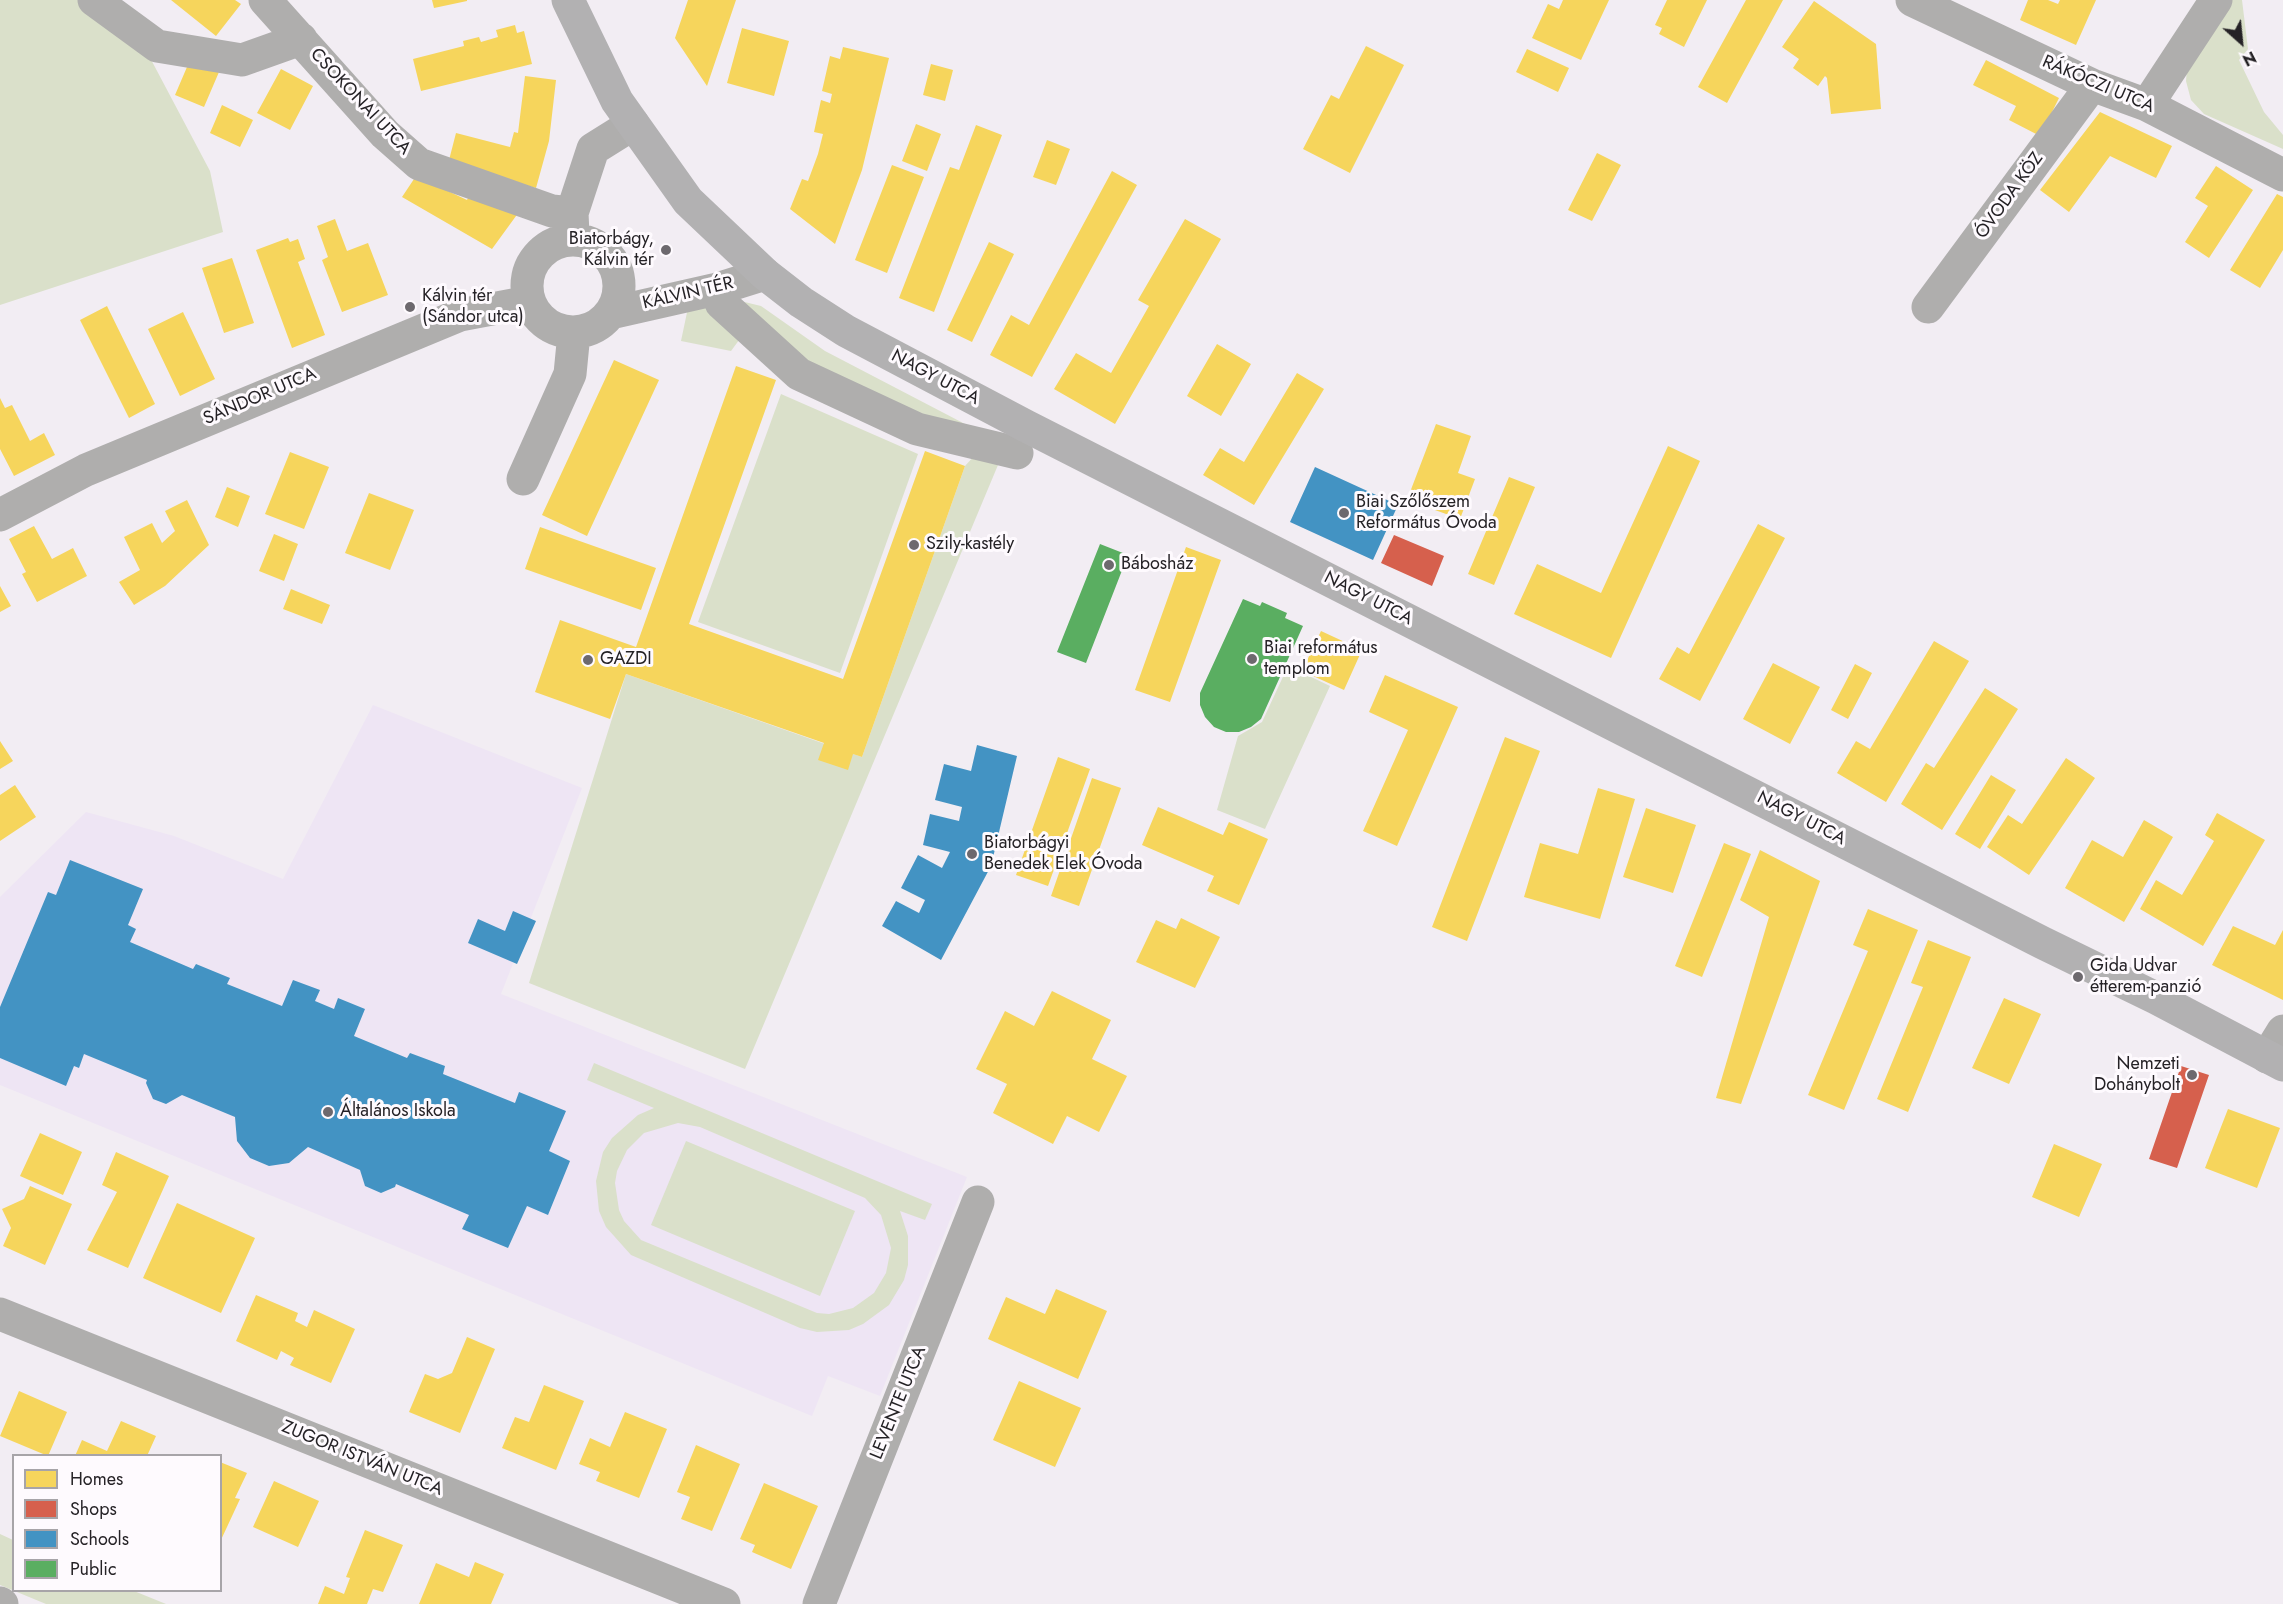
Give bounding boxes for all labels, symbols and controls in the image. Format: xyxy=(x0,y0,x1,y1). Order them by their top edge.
north arrow xyxy=(2211,12,2271,72)
street label: CSOKONAI UTCA xyxy=(305,44,415,160)
text: N xyxy=(2239,45,2260,72)
street label: RÁKÓCZI UTCA xyxy=(2039,52,2157,118)
street label: ÓVODA KÖZ xyxy=(1972,149,2048,243)
place label: Biatorbágy, Kálvin tér xyxy=(569,229,654,272)
marker: Biatorbágy, Kálvin tér xyxy=(659,243,673,257)
street label: KÁLVIN TÉR xyxy=(641,273,735,315)
place label: Kálvin tér (Sándor utca) xyxy=(422,286,524,328)
marker: Kálvin tér (Sándor utca) xyxy=(403,300,417,314)
street label: NAGY UTCA xyxy=(887,346,983,410)
street label: SÁNDOR UTCA xyxy=(200,364,320,430)
place label: Biai Szőlőszem Református Óvoda xyxy=(1356,492,1497,534)
marker: Biai Szőlőszem Református Óvoda xyxy=(1337,506,1351,520)
place label: Szily-kastély xyxy=(926,534,1014,556)
marker: Szily-kastély xyxy=(907,538,921,552)
place label: Bábosház xyxy=(1121,554,1194,576)
marker: Bábosház xyxy=(1102,558,1116,572)
street label: NAGY UTCA xyxy=(1320,567,1416,631)
place label: Biai református templom xyxy=(1264,638,1378,680)
place label: GAZDI xyxy=(600,649,652,671)
marker: Biai református templom xyxy=(1245,652,1259,666)
marker: GAZDI xyxy=(581,653,595,667)
street label: NAGY UTCA xyxy=(1753,787,1849,851)
place label: Biatorbágyi Benedek Elek Óvoda xyxy=(984,833,1142,876)
marker: Biatorbágyi Benedek Elek Óvoda xyxy=(965,847,979,861)
place label: Gida Udvar étterem-panzió xyxy=(2090,956,2201,998)
marker: Gida Udvar étterem-panzió xyxy=(2071,970,2085,984)
place label: Nemzeti Dohánybolt xyxy=(2094,1054,2180,1096)
marker: Nemzeti Dohánybolt xyxy=(2185,1068,2199,1082)
place label: Általános Iskola xyxy=(340,1101,456,1123)
marker: Általános Iskola xyxy=(321,1105,335,1119)
street label: LEVENTE UTCA xyxy=(866,1343,932,1463)
street label: ZUGOR ISTVÁN UTCA xyxy=(278,1417,446,1501)
legend xyxy=(12,1454,222,1592)
text: Homes xyxy=(70,1466,123,1492)
text: Shops xyxy=(70,1496,117,1522)
text: Schools xyxy=(70,1526,129,1552)
text: Public xyxy=(70,1556,117,1582)

